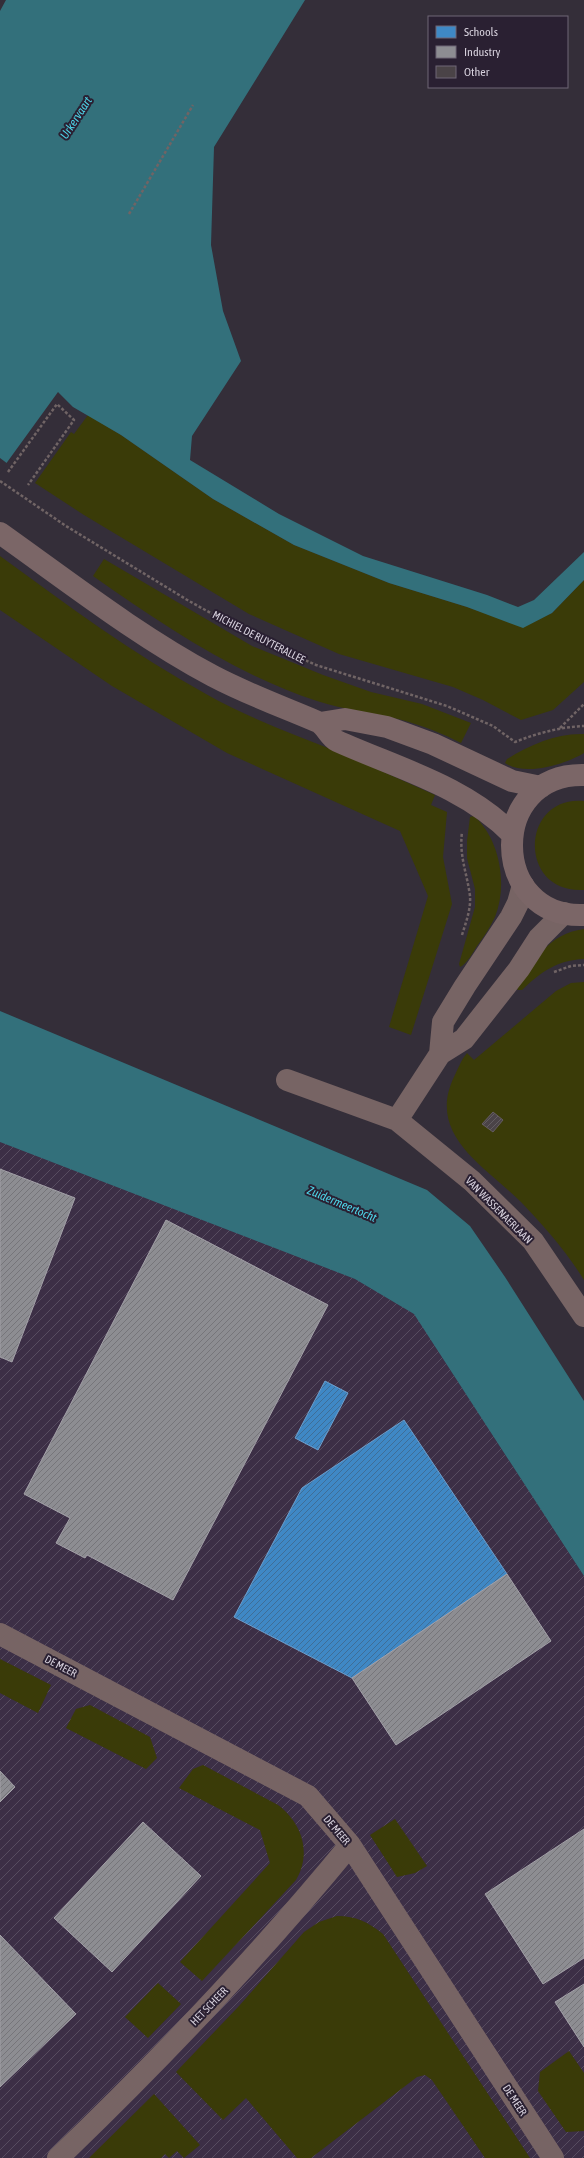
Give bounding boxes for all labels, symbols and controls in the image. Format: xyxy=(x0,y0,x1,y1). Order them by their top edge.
legend xyxy=(428,16,568,88)
text: Schools xyxy=(464,25,498,39)
text: Industry xyxy=(464,45,501,59)
text: Other xyxy=(464,65,490,79)
water label: Urkervaart xyxy=(57,94,95,142)
street label: MICHIEL DE RUYTERALLEE xyxy=(211,608,308,666)
street label: VAN WASSENAERLAAN xyxy=(463,1174,535,1246)
water label: Zuidermeertocht xyxy=(305,1183,379,1225)
street label: DE MEER xyxy=(43,1653,80,1680)
street label: DE MEER xyxy=(321,1813,353,1847)
street label: HET SCHEER xyxy=(188,1984,230,2028)
street label: DE MEER xyxy=(501,2082,530,2118)

